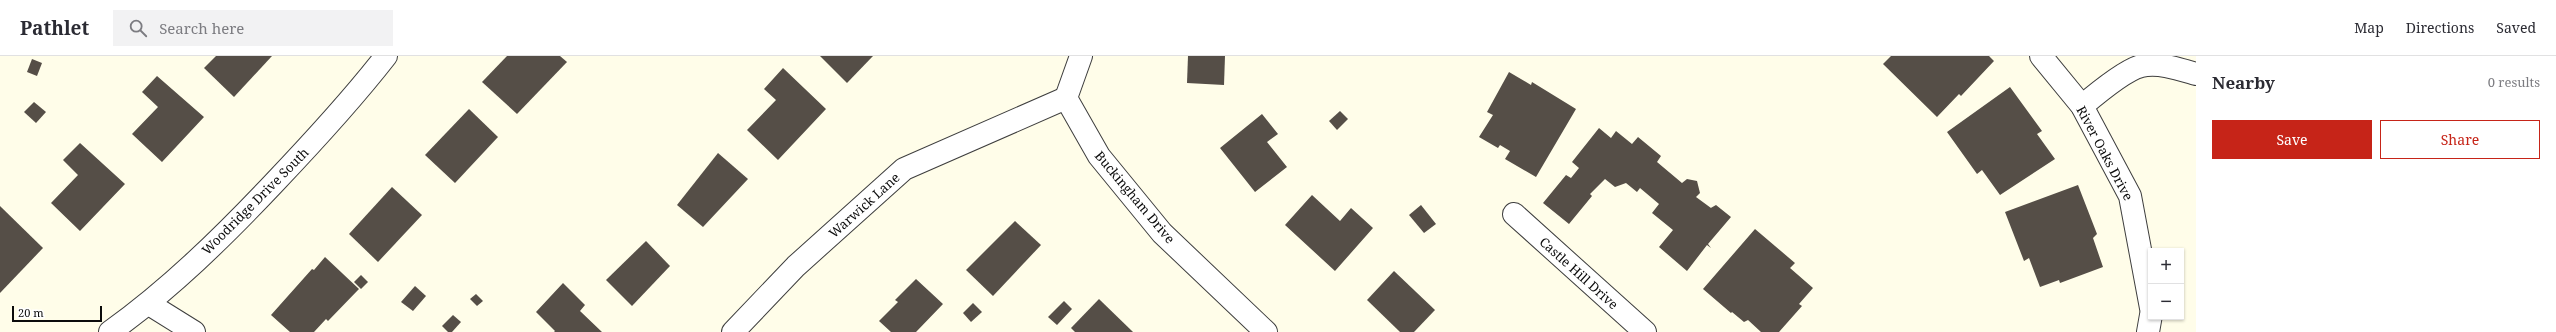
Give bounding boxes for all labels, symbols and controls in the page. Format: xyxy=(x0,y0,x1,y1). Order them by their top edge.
search box xyxy=(113,10,393,46)
text: Pathlet xyxy=(20,15,89,41)
icon: search xyxy=(127,17,149,39)
text: Search here xyxy=(159,18,244,38)
text: Map xyxy=(2354,18,2384,37)
text: Directions xyxy=(2406,18,2474,37)
text: Saved xyxy=(2496,18,2536,37)
text: Nearby xyxy=(2212,71,2275,94)
text: 0 results xyxy=(2488,73,2540,91)
street label: River Oaks Drive xyxy=(2072,103,2138,203)
button: Save xyxy=(2212,120,2372,159)
button: Share xyxy=(2380,120,2540,159)
street label: Woodridge Drive South xyxy=(197,143,313,259)
street label: Buckingham Drive xyxy=(1091,147,1179,247)
street label: Warwick Lane xyxy=(825,168,903,242)
street label: Castle Hill Drive xyxy=(1536,233,1622,313)
map controls xyxy=(2148,248,2184,320)
button: + xyxy=(2148,248,2184,284)
button: − xyxy=(2148,284,2184,320)
scale bar xyxy=(12,304,102,323)
text: 20 m xyxy=(18,305,44,320)

